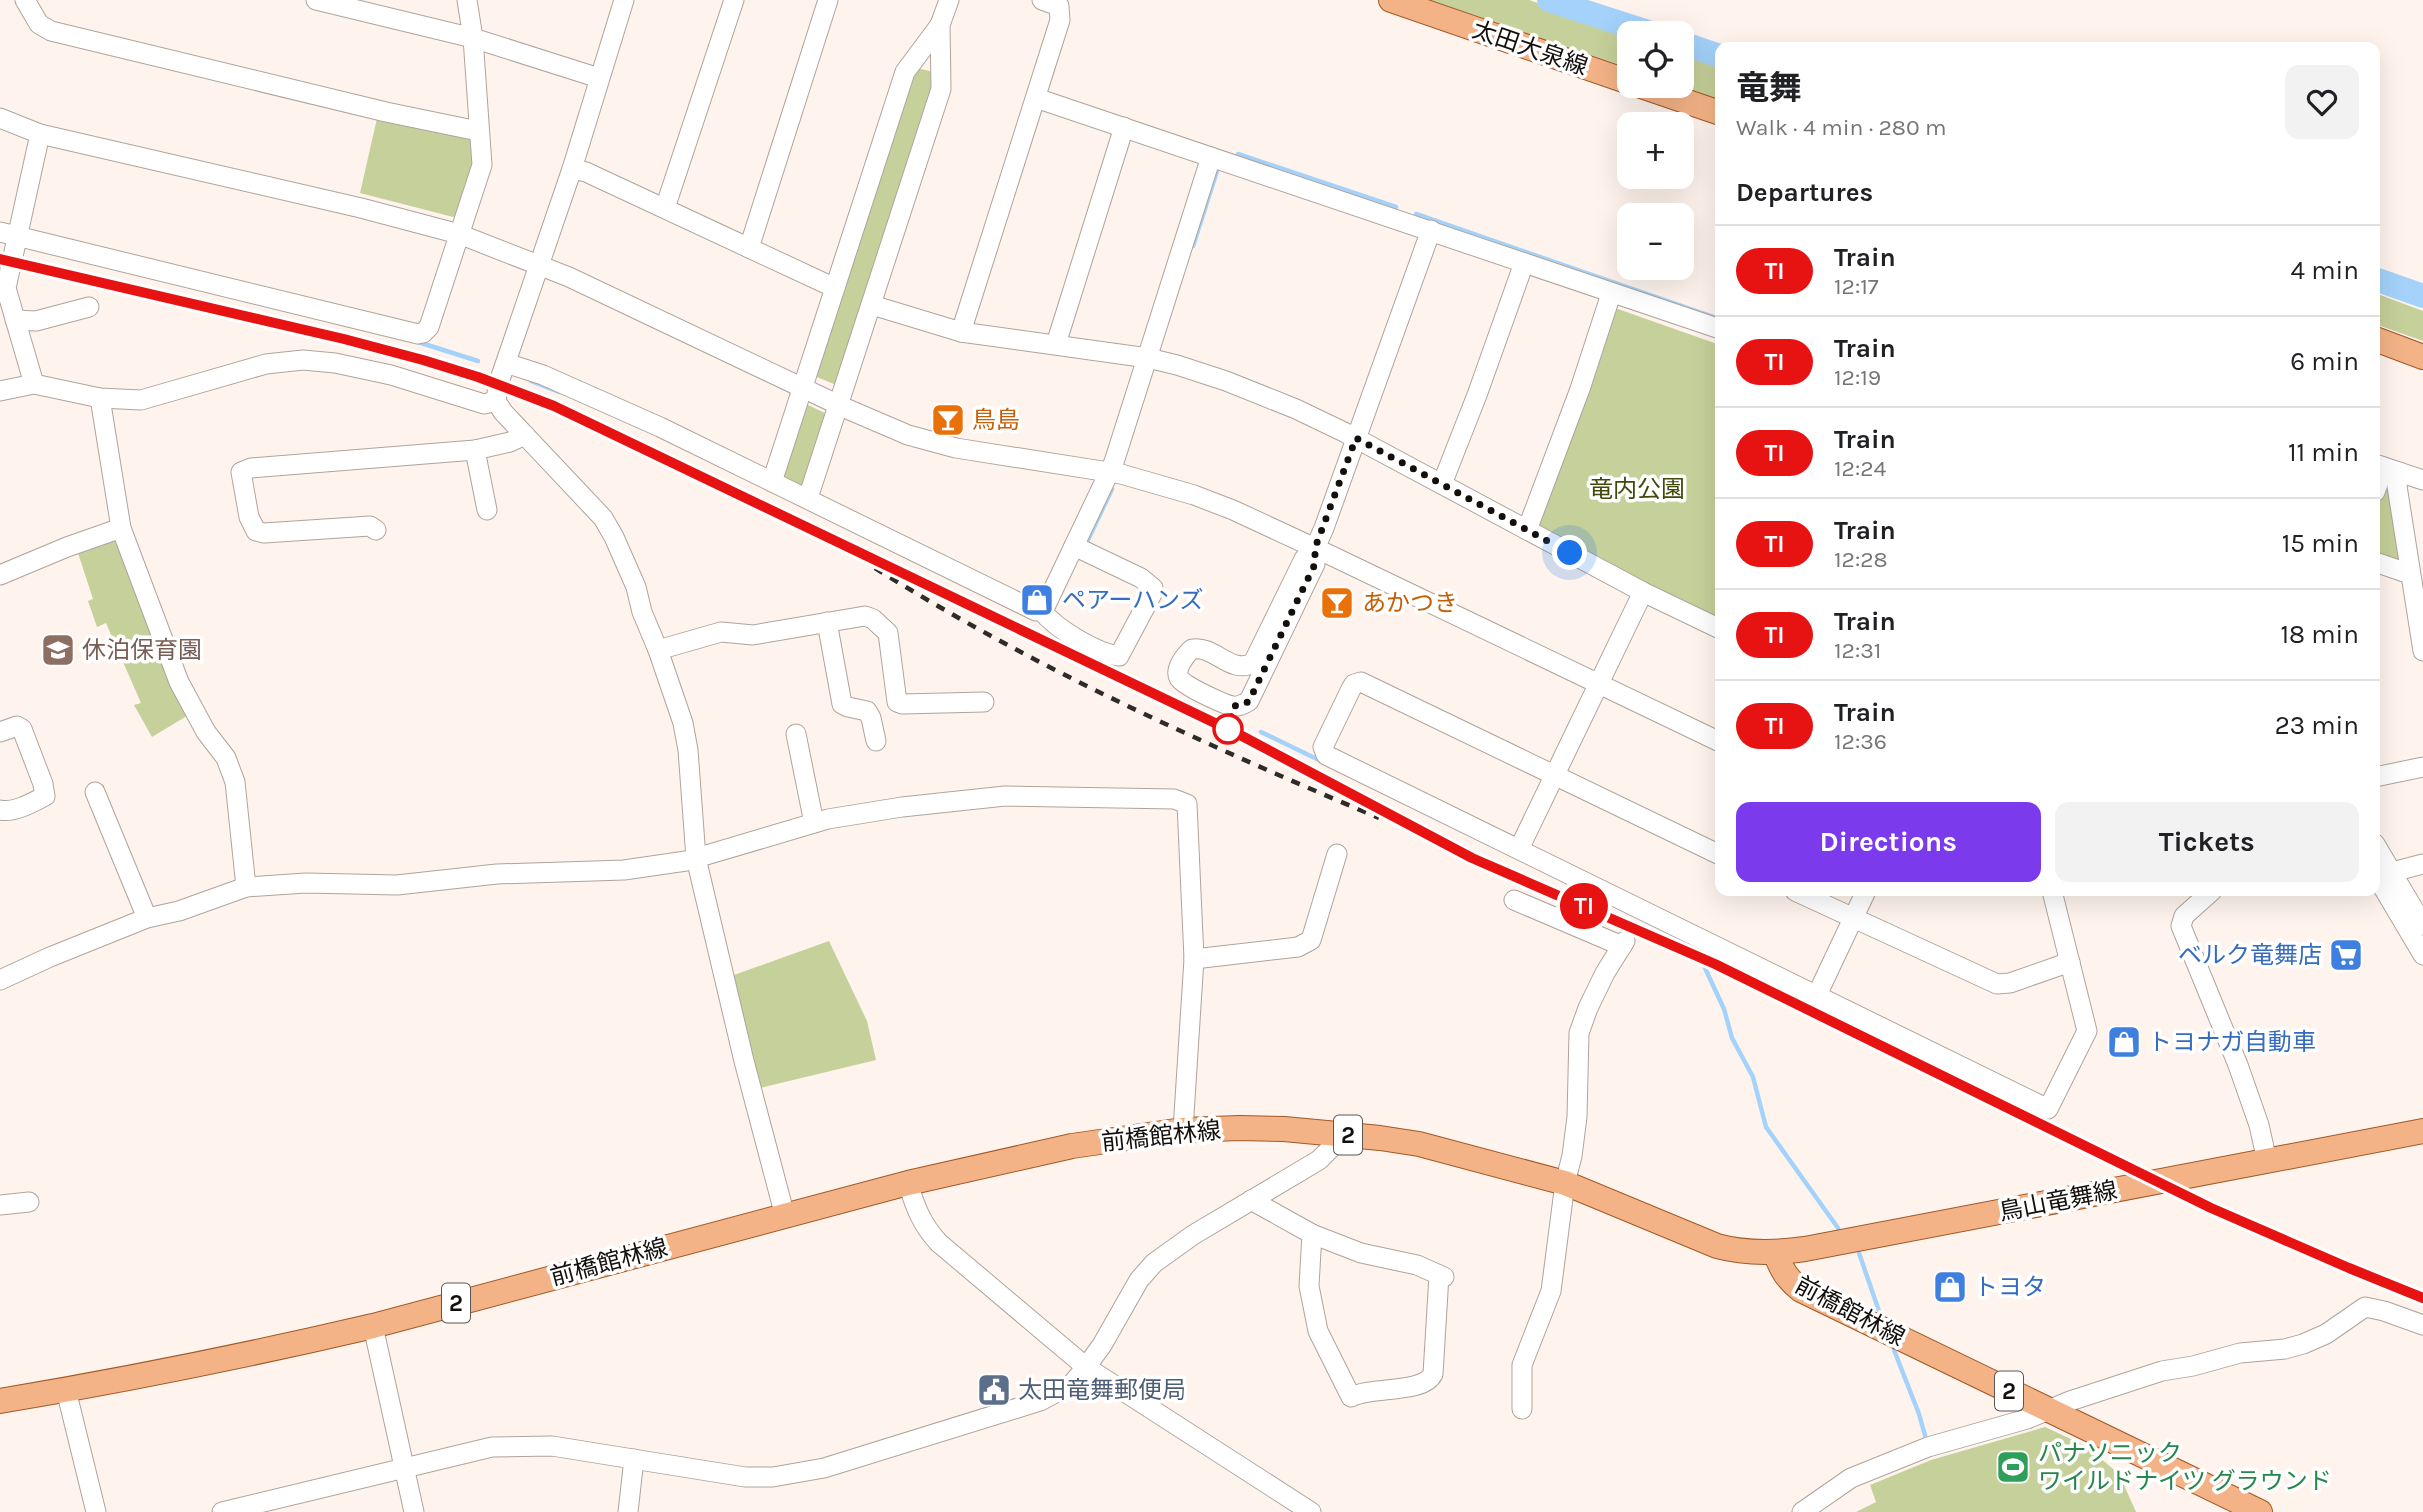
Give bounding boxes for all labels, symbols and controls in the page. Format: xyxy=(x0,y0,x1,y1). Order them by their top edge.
street label: 太田大泉線 xyxy=(1469,15,1591,81)
map controls xyxy=(1617,21,1694,280)
button: locate xyxy=(1617,21,1694,98)
button: heart xyxy=(2285,65,2359,139)
text: 竜舞 xyxy=(1736,69,1802,107)
button: + xyxy=(1617,112,1694,189)
text: Walk · 4 min · 280 m xyxy=(1736,114,1947,141)
text: Departures xyxy=(1736,177,1873,208)
button: − xyxy=(1617,203,1694,280)
text: Train xyxy=(1834,242,1896,273)
text: 4 min xyxy=(2291,255,2359,286)
text: TI xyxy=(1764,257,1785,285)
text: 12:17 xyxy=(1834,273,1879,300)
text: Train xyxy=(1834,333,1896,364)
text: 6 min xyxy=(2290,346,2359,377)
text: TI xyxy=(1764,348,1785,376)
text: 12:19 xyxy=(1834,364,1881,391)
bar icon: 鳥島 xyxy=(929,401,967,439)
place label: 鳥島 xyxy=(972,406,1020,434)
text: Train xyxy=(1834,424,1896,455)
text: 11 min xyxy=(2288,437,2359,468)
text: TI xyxy=(1764,439,1785,467)
text: 12:24 xyxy=(1834,455,1886,482)
park label: 竜内公園 xyxy=(1589,475,1685,503)
text: Train xyxy=(1834,515,1896,546)
text: 15 min xyxy=(2282,528,2359,559)
text: TI xyxy=(1764,530,1785,558)
your location xyxy=(1552,535,1587,570)
text: 12:28 xyxy=(1834,546,1888,573)
shop icon: ペアーハンズ xyxy=(1018,581,1056,619)
bar icon: あかつき xyxy=(1318,584,1356,622)
place label: ペアーハンズ xyxy=(1062,586,1204,614)
place label: あかつき xyxy=(1362,589,1458,617)
text: Train xyxy=(1834,606,1896,637)
text: 18 min xyxy=(2280,619,2359,650)
text: TI xyxy=(1764,621,1785,649)
school or university icon: 休泊保育園 xyxy=(39,631,77,669)
place label: 休泊保育園 xyxy=(82,636,202,664)
text: 12:31 xyxy=(1834,637,1881,664)
text: Train xyxy=(1834,697,1896,728)
text: 23 min xyxy=(2275,710,2359,741)
text: TI xyxy=(1764,712,1785,740)
unlabelled marker xyxy=(1213,714,1243,744)
text: 12:36 xyxy=(1834,728,1887,755)
button: Directions xyxy=(1736,802,2041,882)
button: Tickets xyxy=(2055,802,2359,882)
line badge: TI xyxy=(1552,883,1616,929)
text: TI xyxy=(1574,892,1594,920)
supermarket icon: ベルク竜舞店 xyxy=(2327,936,2365,974)
place label: ベルク竜舞店 xyxy=(2178,941,2322,969)
shop icon: トヨナガ自動車 xyxy=(2105,1023,2143,1061)
place label: トヨナガ自動車 xyxy=(2148,1028,2316,1056)
street label: 前橋館林線 xyxy=(1100,1116,1222,1156)
road number: 2 xyxy=(1334,1116,1362,1154)
street label: 鳥山竜舞線 xyxy=(1996,1176,2120,1226)
street label: 前橋館林線 xyxy=(547,1233,671,1291)
shop icon: トヨタ xyxy=(1931,1268,1969,1306)
street label: 前橋館林線 xyxy=(1790,1270,1910,1352)
place label: トヨタ xyxy=(1974,1273,2046,1301)
road number: 2 xyxy=(442,1284,470,1322)
public building icon: 太田竜舞郵便局 xyxy=(975,1371,1013,1409)
road number: 2 xyxy=(1995,1372,2023,1410)
place label: 太田竜舞郵便局 xyxy=(1018,1376,1186,1404)
place label: パナソニック ワイルドナイツ グラウンド xyxy=(2038,1439,2332,1495)
sports icon: パナソニック ワイルドナイツ グラウンド xyxy=(1994,1448,2032,1486)

